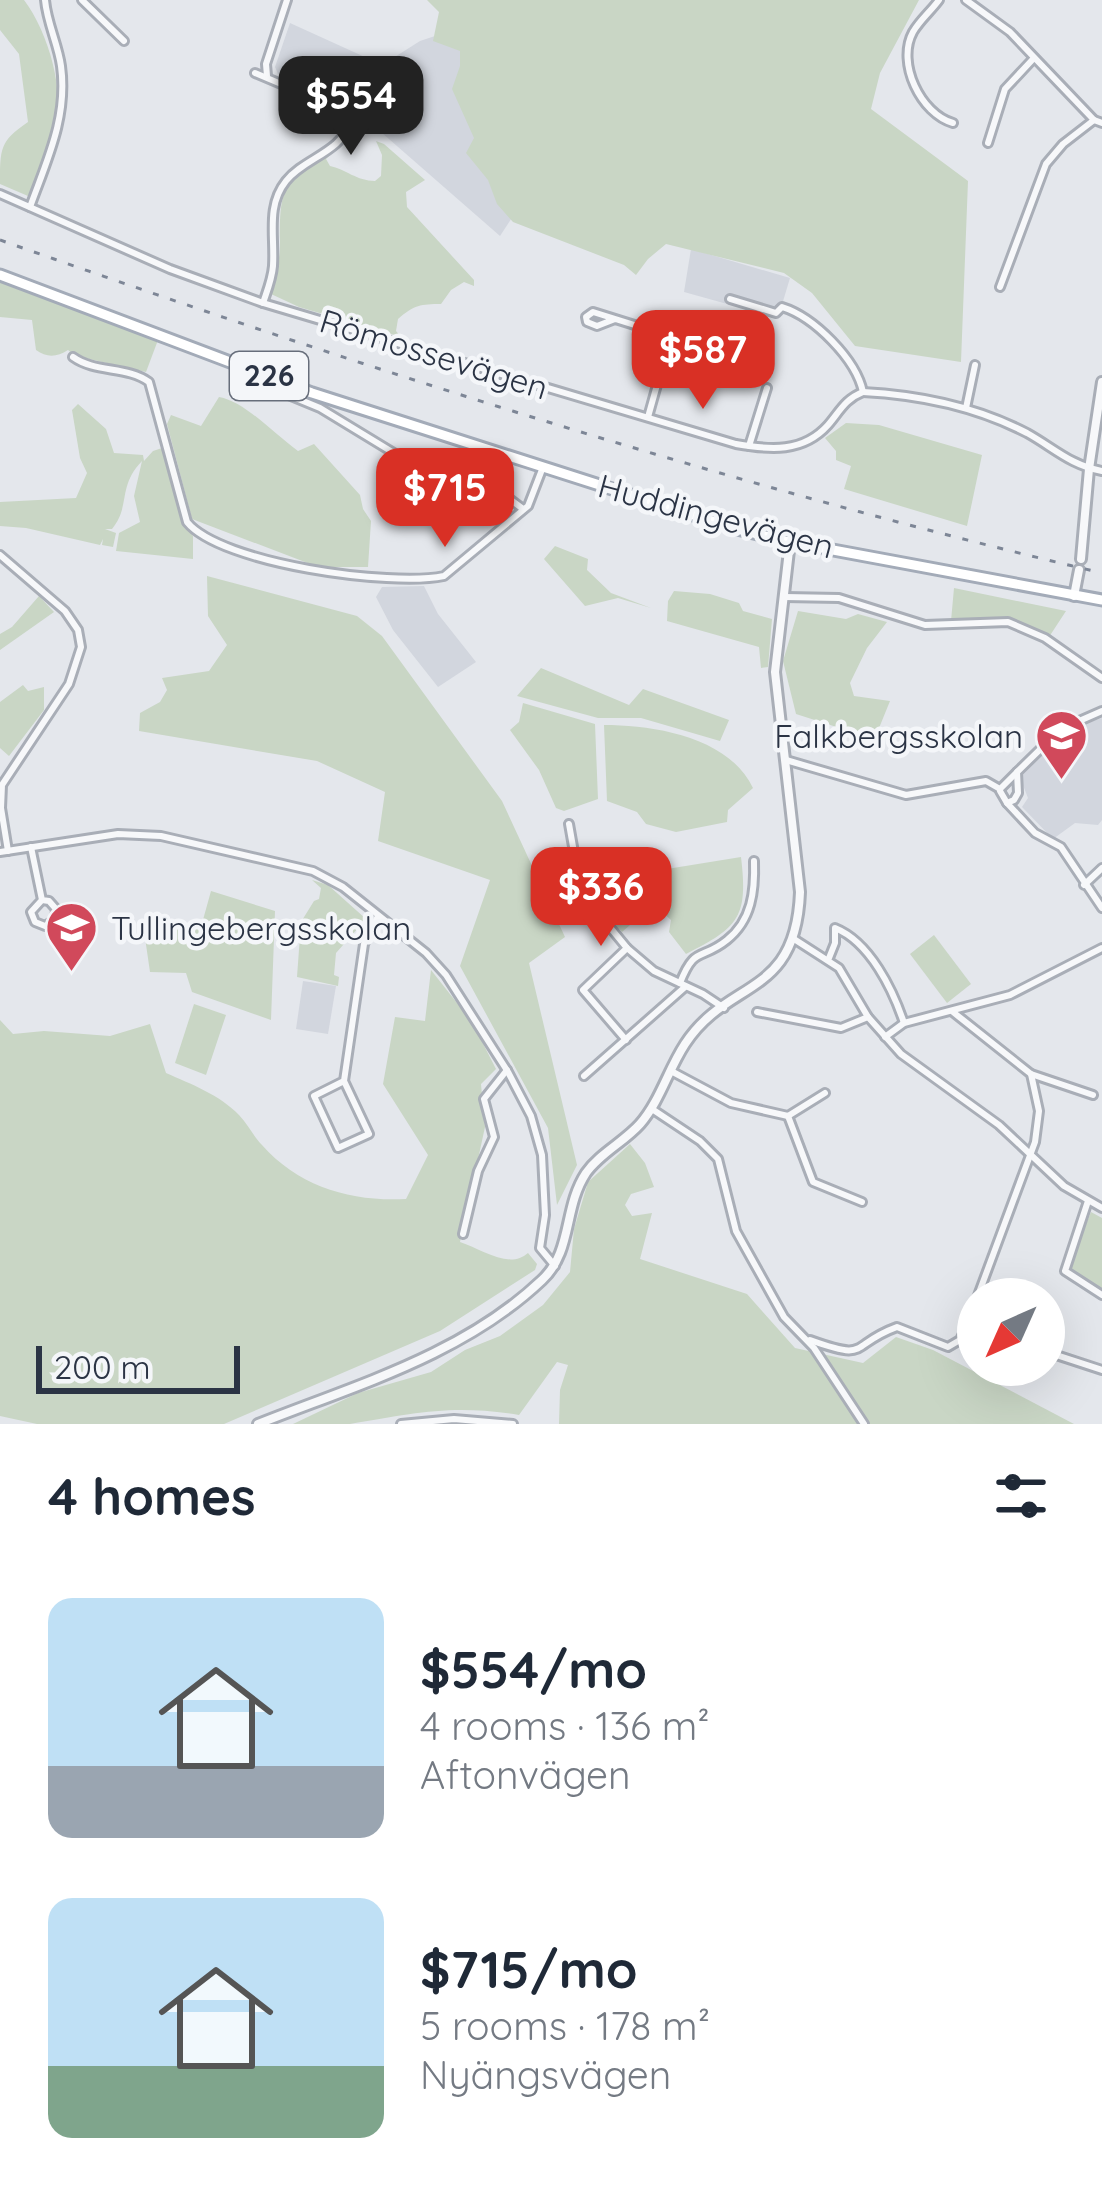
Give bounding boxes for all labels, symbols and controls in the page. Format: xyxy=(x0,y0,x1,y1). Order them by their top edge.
pin: $554 xyxy=(280,56,422,158)
text: $554 xyxy=(305,70,397,119)
street label: Römossevägen xyxy=(315,299,553,408)
pin: $587 xyxy=(632,310,774,412)
text: $587 xyxy=(659,324,747,373)
road number: 226 xyxy=(230,352,308,400)
pin: $715 xyxy=(374,448,516,550)
text: $715 xyxy=(403,462,487,511)
street label: Huddingevägen xyxy=(594,464,838,567)
school or university icon: Falkbergsskolan xyxy=(1034,708,1090,782)
place label: Falkbergsskolan xyxy=(774,715,1023,756)
pin: $336 xyxy=(530,847,672,949)
text: $336 xyxy=(558,861,644,910)
school or university icon: Tullingebergsskolan xyxy=(44,900,100,974)
place label: Tullingebergsskolan xyxy=(111,907,411,948)
north arrow xyxy=(957,1278,1065,1386)
map controls xyxy=(957,1278,1065,1386)
scale bar xyxy=(36,1340,240,1393)
text: 200 m xyxy=(54,1346,151,1387)
icon: filters xyxy=(988,1463,1054,1529)
text: 4 homes xyxy=(48,1464,256,1528)
text: $554/mo xyxy=(420,1637,647,1701)
icon: home xyxy=(144,1646,288,1790)
text: 4 rooms · 136 m² xyxy=(420,1701,710,1750)
text: Aftonvägen xyxy=(420,1750,631,1799)
text: $715/mo xyxy=(420,1937,638,2001)
icon: home xyxy=(144,1946,288,2090)
text: 5 rooms · 178 m² xyxy=(420,2001,710,2050)
text: Nyängsvägen xyxy=(420,2050,671,2099)

